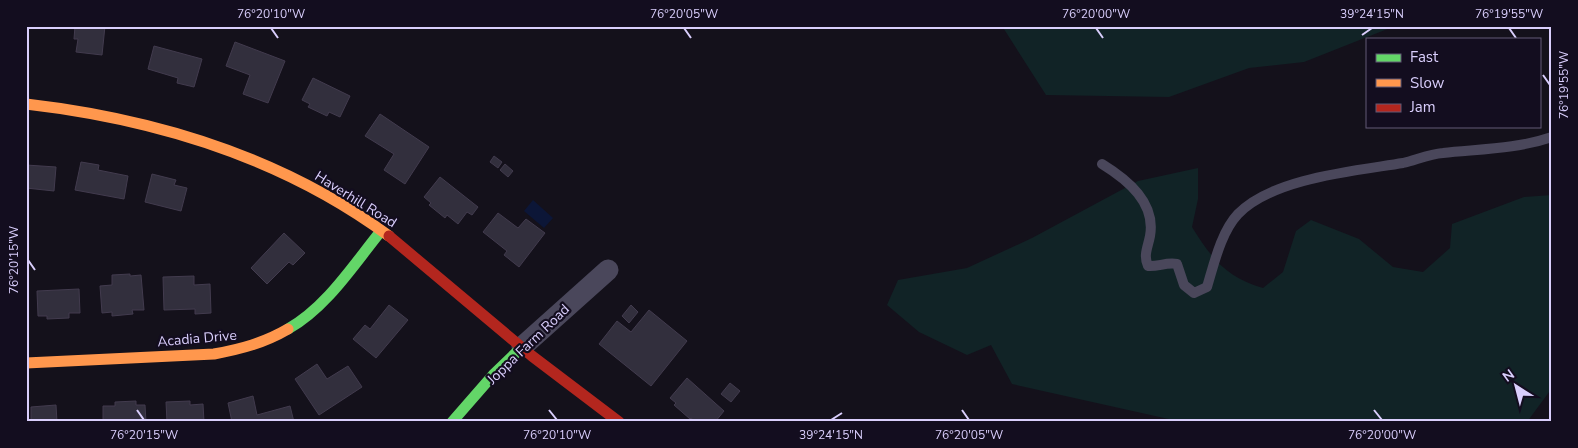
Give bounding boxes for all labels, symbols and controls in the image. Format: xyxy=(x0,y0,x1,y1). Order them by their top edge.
text: 76°20'10"W xyxy=(237,6,305,22)
text: 76°20'05"W xyxy=(650,6,718,22)
text: 76°20'00"W xyxy=(1062,6,1130,22)
text: 39°24'15"N xyxy=(1340,6,1404,22)
text: 76°19'55"W xyxy=(1475,6,1543,22)
legend xyxy=(1366,38,1540,128)
text: Fast xyxy=(1410,47,1439,67)
text: 76°19'55"W xyxy=(1556,51,1572,119)
text: Slow xyxy=(1410,73,1445,93)
text: Jam xyxy=(1409,97,1436,117)
street label: Haverhill Road xyxy=(311,167,400,232)
text: 76°20'15"W xyxy=(6,226,22,294)
street label: Joppa Farm Road xyxy=(482,300,574,389)
street label: Acadia Drive xyxy=(157,326,238,351)
north arrow xyxy=(1490,360,1540,410)
text: N xyxy=(1499,365,1518,387)
text: 76°20'15"W xyxy=(110,427,178,443)
text: 76°20'10"W xyxy=(523,427,591,443)
text: 39°24'15"N xyxy=(799,427,863,443)
text: 76°20'05"W xyxy=(935,427,1003,443)
text: 76°20'00"W xyxy=(1348,427,1416,443)

